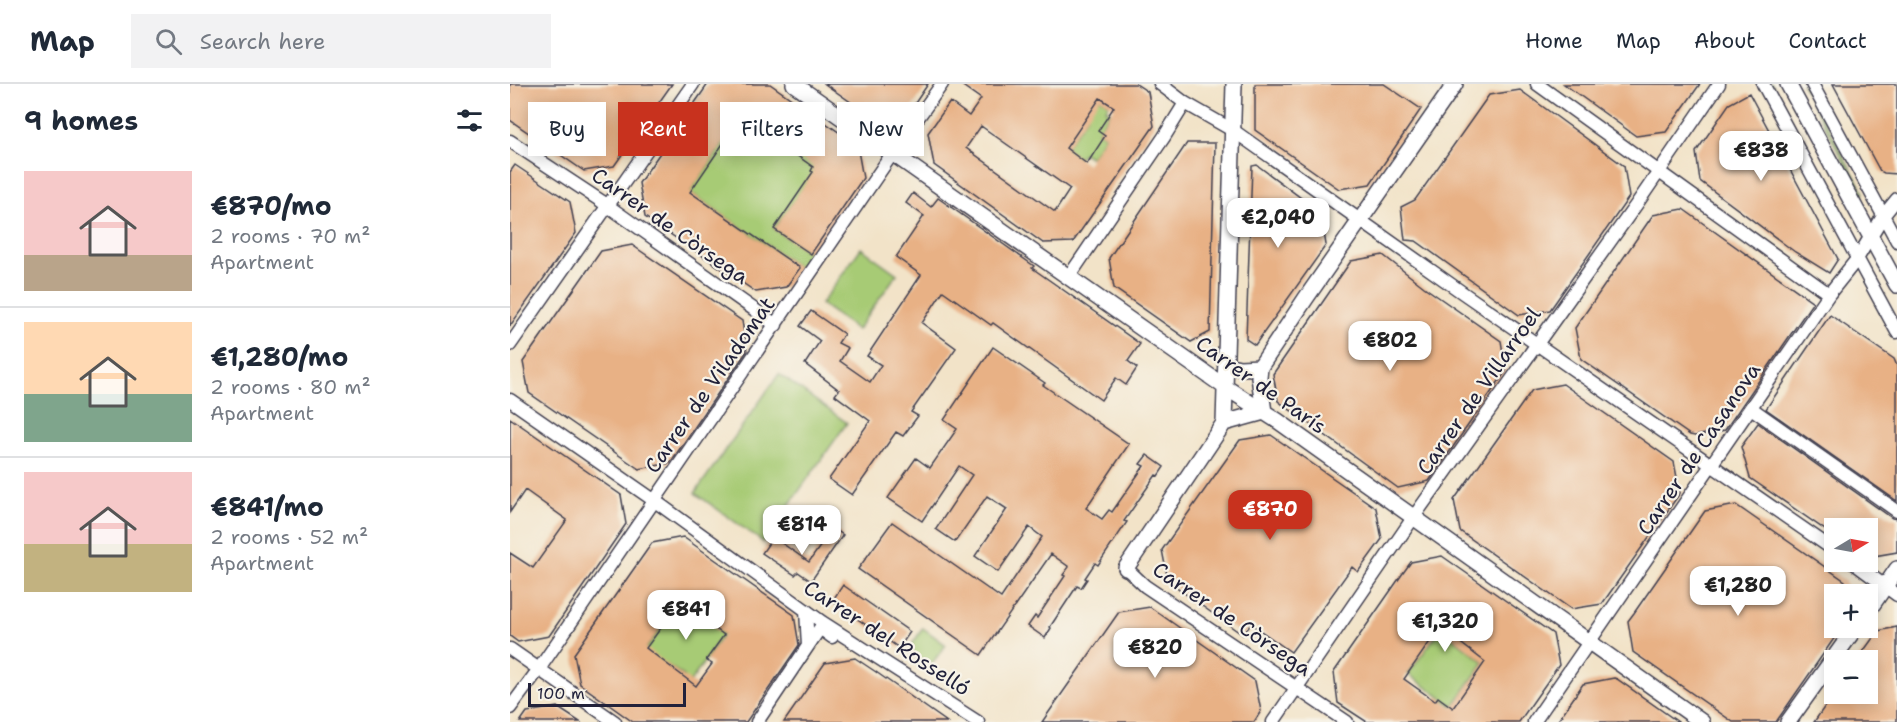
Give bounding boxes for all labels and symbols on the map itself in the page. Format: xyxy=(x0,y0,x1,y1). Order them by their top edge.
pin: €838 xyxy=(1725,131,1797,182)
street label: Carrer de Còrsega xyxy=(586,161,754,291)
pin: €2,040 xyxy=(1229,198,1327,249)
street label: Carrer de Viladomat xyxy=(639,291,781,479)
street label: Carrer de Villarroel xyxy=(1411,301,1548,480)
pin: €802 xyxy=(1354,321,1426,372)
street label: Carrer de París xyxy=(1190,330,1332,440)
street label: Carrer de Casanova xyxy=(1631,357,1767,541)
pin: €870 xyxy=(1234,490,1306,541)
pin: €814 xyxy=(766,505,838,556)
north arrow xyxy=(1824,518,1878,572)
street label: Carrer de Còrsega xyxy=(1147,555,1317,683)
pin: €1,280 xyxy=(1689,566,1787,617)
street label: Carrer del Rosselló xyxy=(798,574,976,702)
pin: €841 xyxy=(650,590,722,641)
pin: €1,320 xyxy=(1396,602,1494,653)
pin: €820 xyxy=(1119,628,1191,679)
scale bar xyxy=(528,680,686,708)

